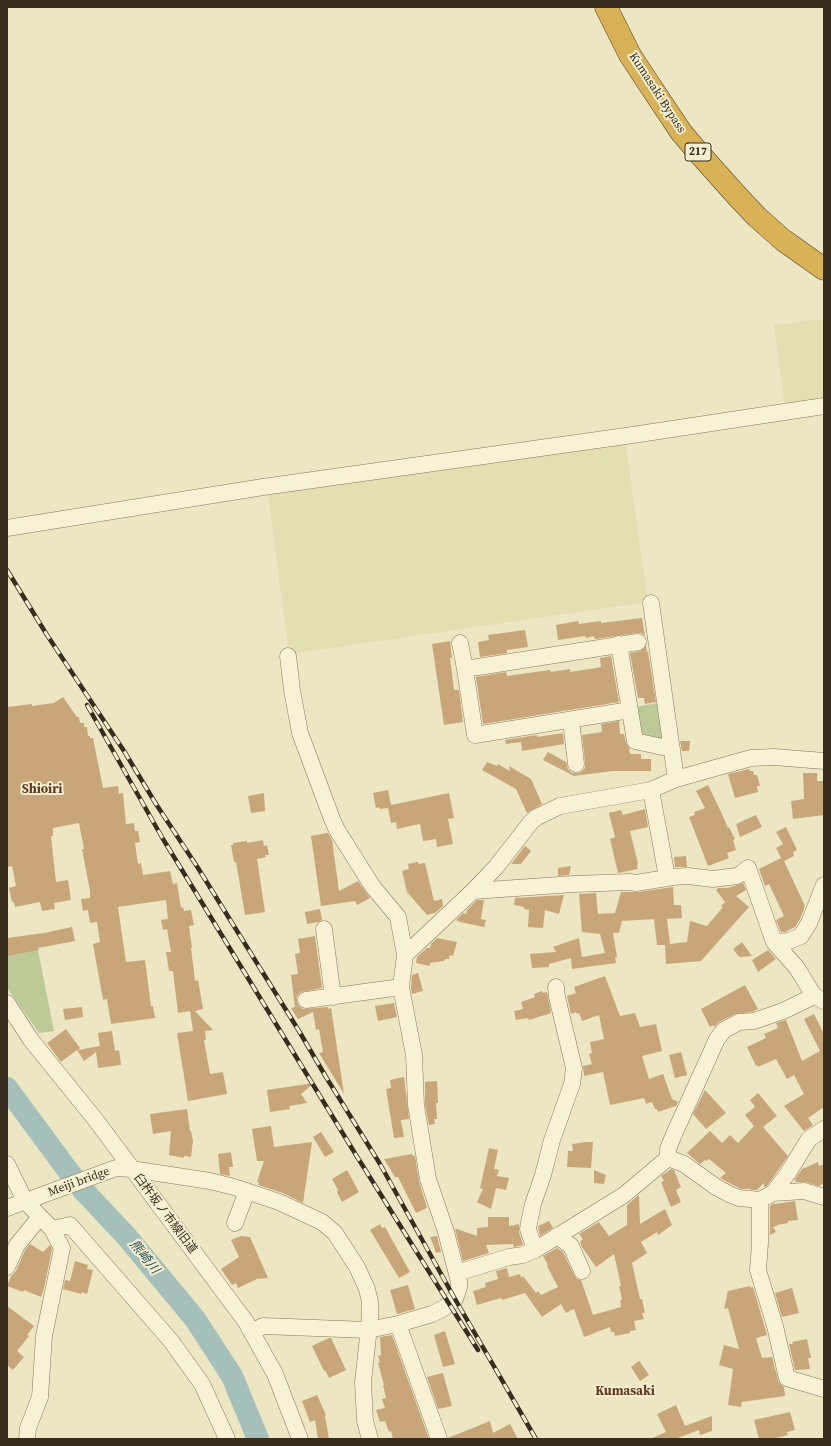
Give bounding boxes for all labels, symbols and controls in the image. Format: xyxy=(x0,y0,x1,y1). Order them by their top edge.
street label: Kumasaki Bypass xyxy=(626,50,688,136)
road number: 217 xyxy=(685,143,711,161)
district label: Shioiri xyxy=(22,782,62,798)
street label: Meiji bridge xyxy=(46,1164,112,1200)
street label: 臼杵坂ノ市線旧道 xyxy=(130,1171,200,1257)
water label: 熊崎川 xyxy=(126,1237,162,1277)
district label: Kumasaki xyxy=(595,1384,655,1400)

